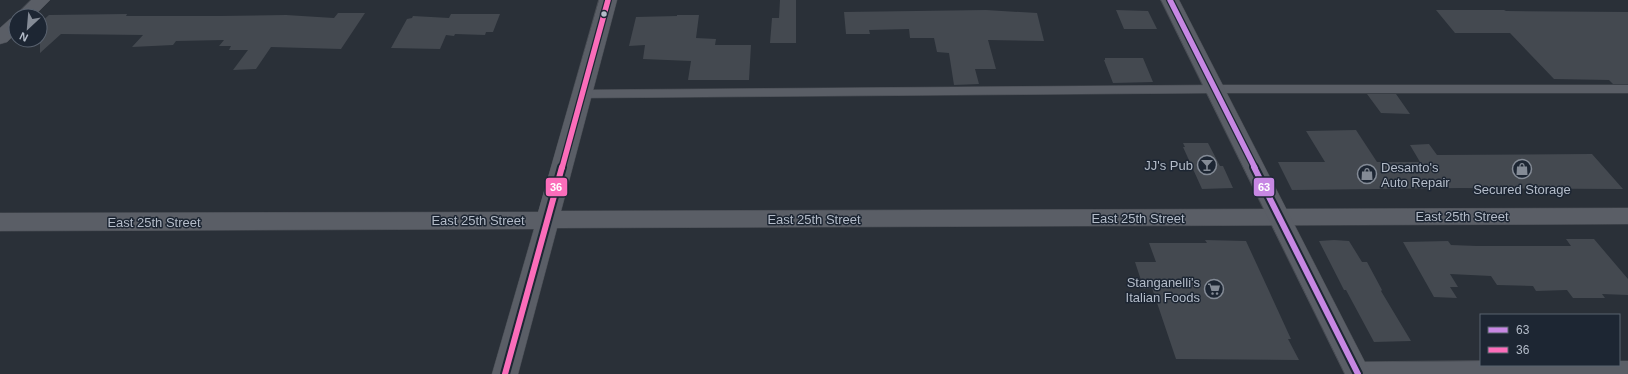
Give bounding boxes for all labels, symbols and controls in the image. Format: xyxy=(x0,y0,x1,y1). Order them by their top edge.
north arrow xyxy=(8,8,48,48)
unlabelled marker xyxy=(599,9,609,19)
text: N xyxy=(17,30,30,44)
bar icon: JJ's Pub xyxy=(1196,154,1218,176)
place label: JJ's Pub xyxy=(1144,158,1193,173)
shop icon: Secured Storage xyxy=(1511,158,1533,180)
place label: Desanto's Auto Repair xyxy=(1381,160,1450,190)
shop icon: Desanto's Auto Repair xyxy=(1356,163,1378,185)
line badge: 36 xyxy=(545,177,568,197)
line badge: 63 xyxy=(1253,177,1275,197)
text: 36 xyxy=(550,181,562,193)
text: 63 xyxy=(1258,181,1270,193)
place label: Secured Storage xyxy=(1473,182,1571,197)
street label: East 25th Street xyxy=(1415,209,1509,224)
street label: East 25th Street xyxy=(1091,211,1185,226)
street label: East 25th Street xyxy=(767,212,861,227)
street label: East 25th Street xyxy=(431,213,525,228)
street label: East 25th Street xyxy=(107,215,201,230)
place label: Stanganelli's Italian Foods xyxy=(1126,275,1200,305)
supermarket icon: Stanganelli's Italian Foods xyxy=(1203,278,1225,300)
legend xyxy=(1480,314,1620,366)
text: 63 xyxy=(1516,323,1530,337)
text: 36 xyxy=(1516,343,1530,357)

